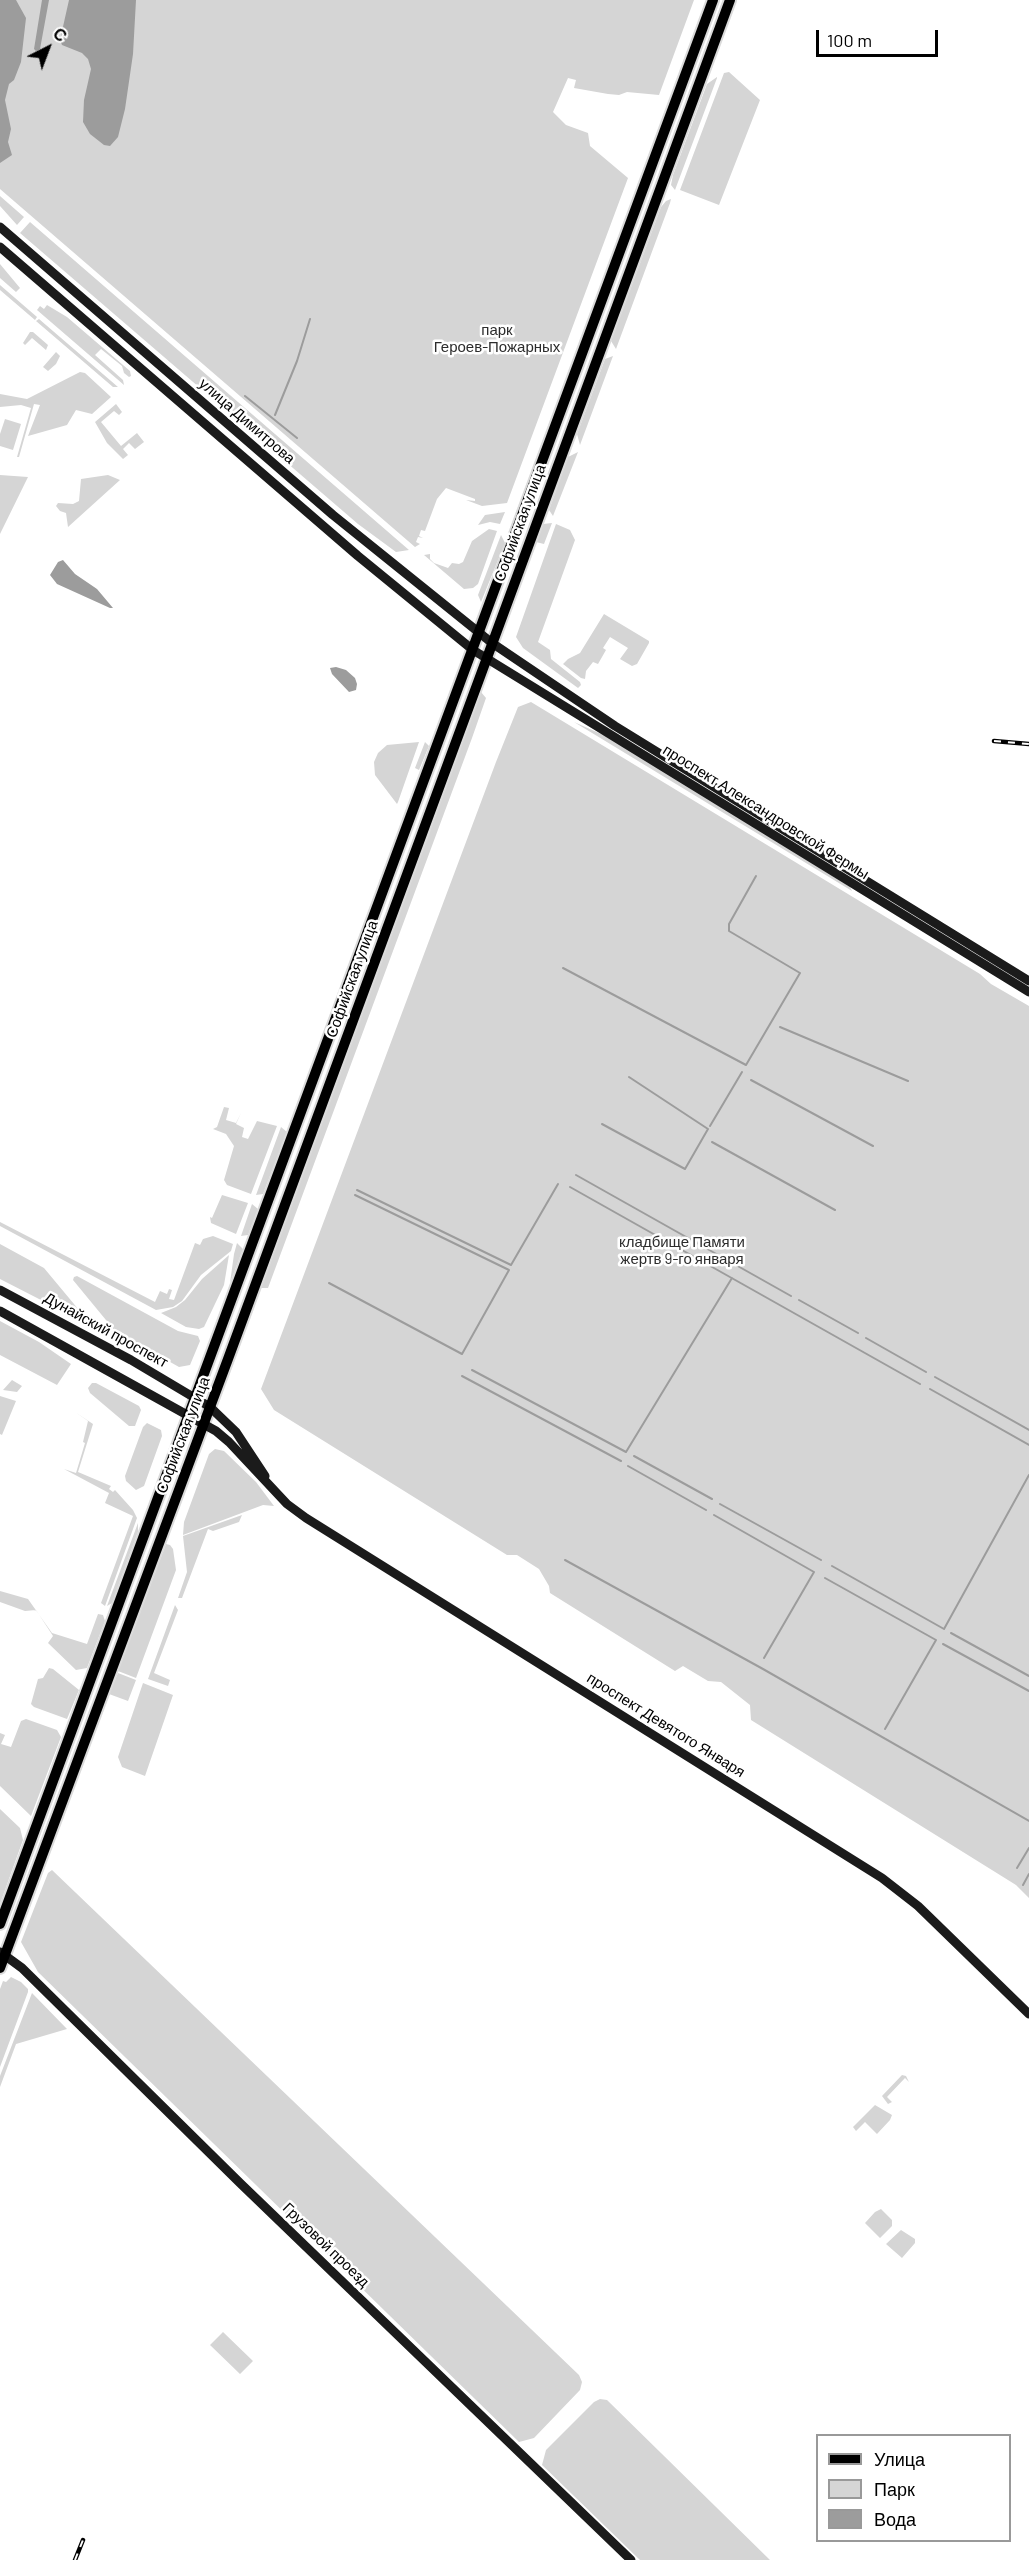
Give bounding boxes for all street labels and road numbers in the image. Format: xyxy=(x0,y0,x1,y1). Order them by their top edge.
street label: улица Димитрова xyxy=(195,374,299,468)
street label: Софийская улица xyxy=(490,462,550,584)
street label: проспект Александровской Фермы xyxy=(660,741,872,883)
street label: Софийская улица xyxy=(322,918,382,1040)
street label: Дунайский проспект xyxy=(41,1288,171,1372)
street label: Софийская улица xyxy=(152,1374,214,1496)
street label: проспект Девятого Января xyxy=(584,1669,748,1781)
street label: Грузовой проезд xyxy=(279,2199,373,2291)

